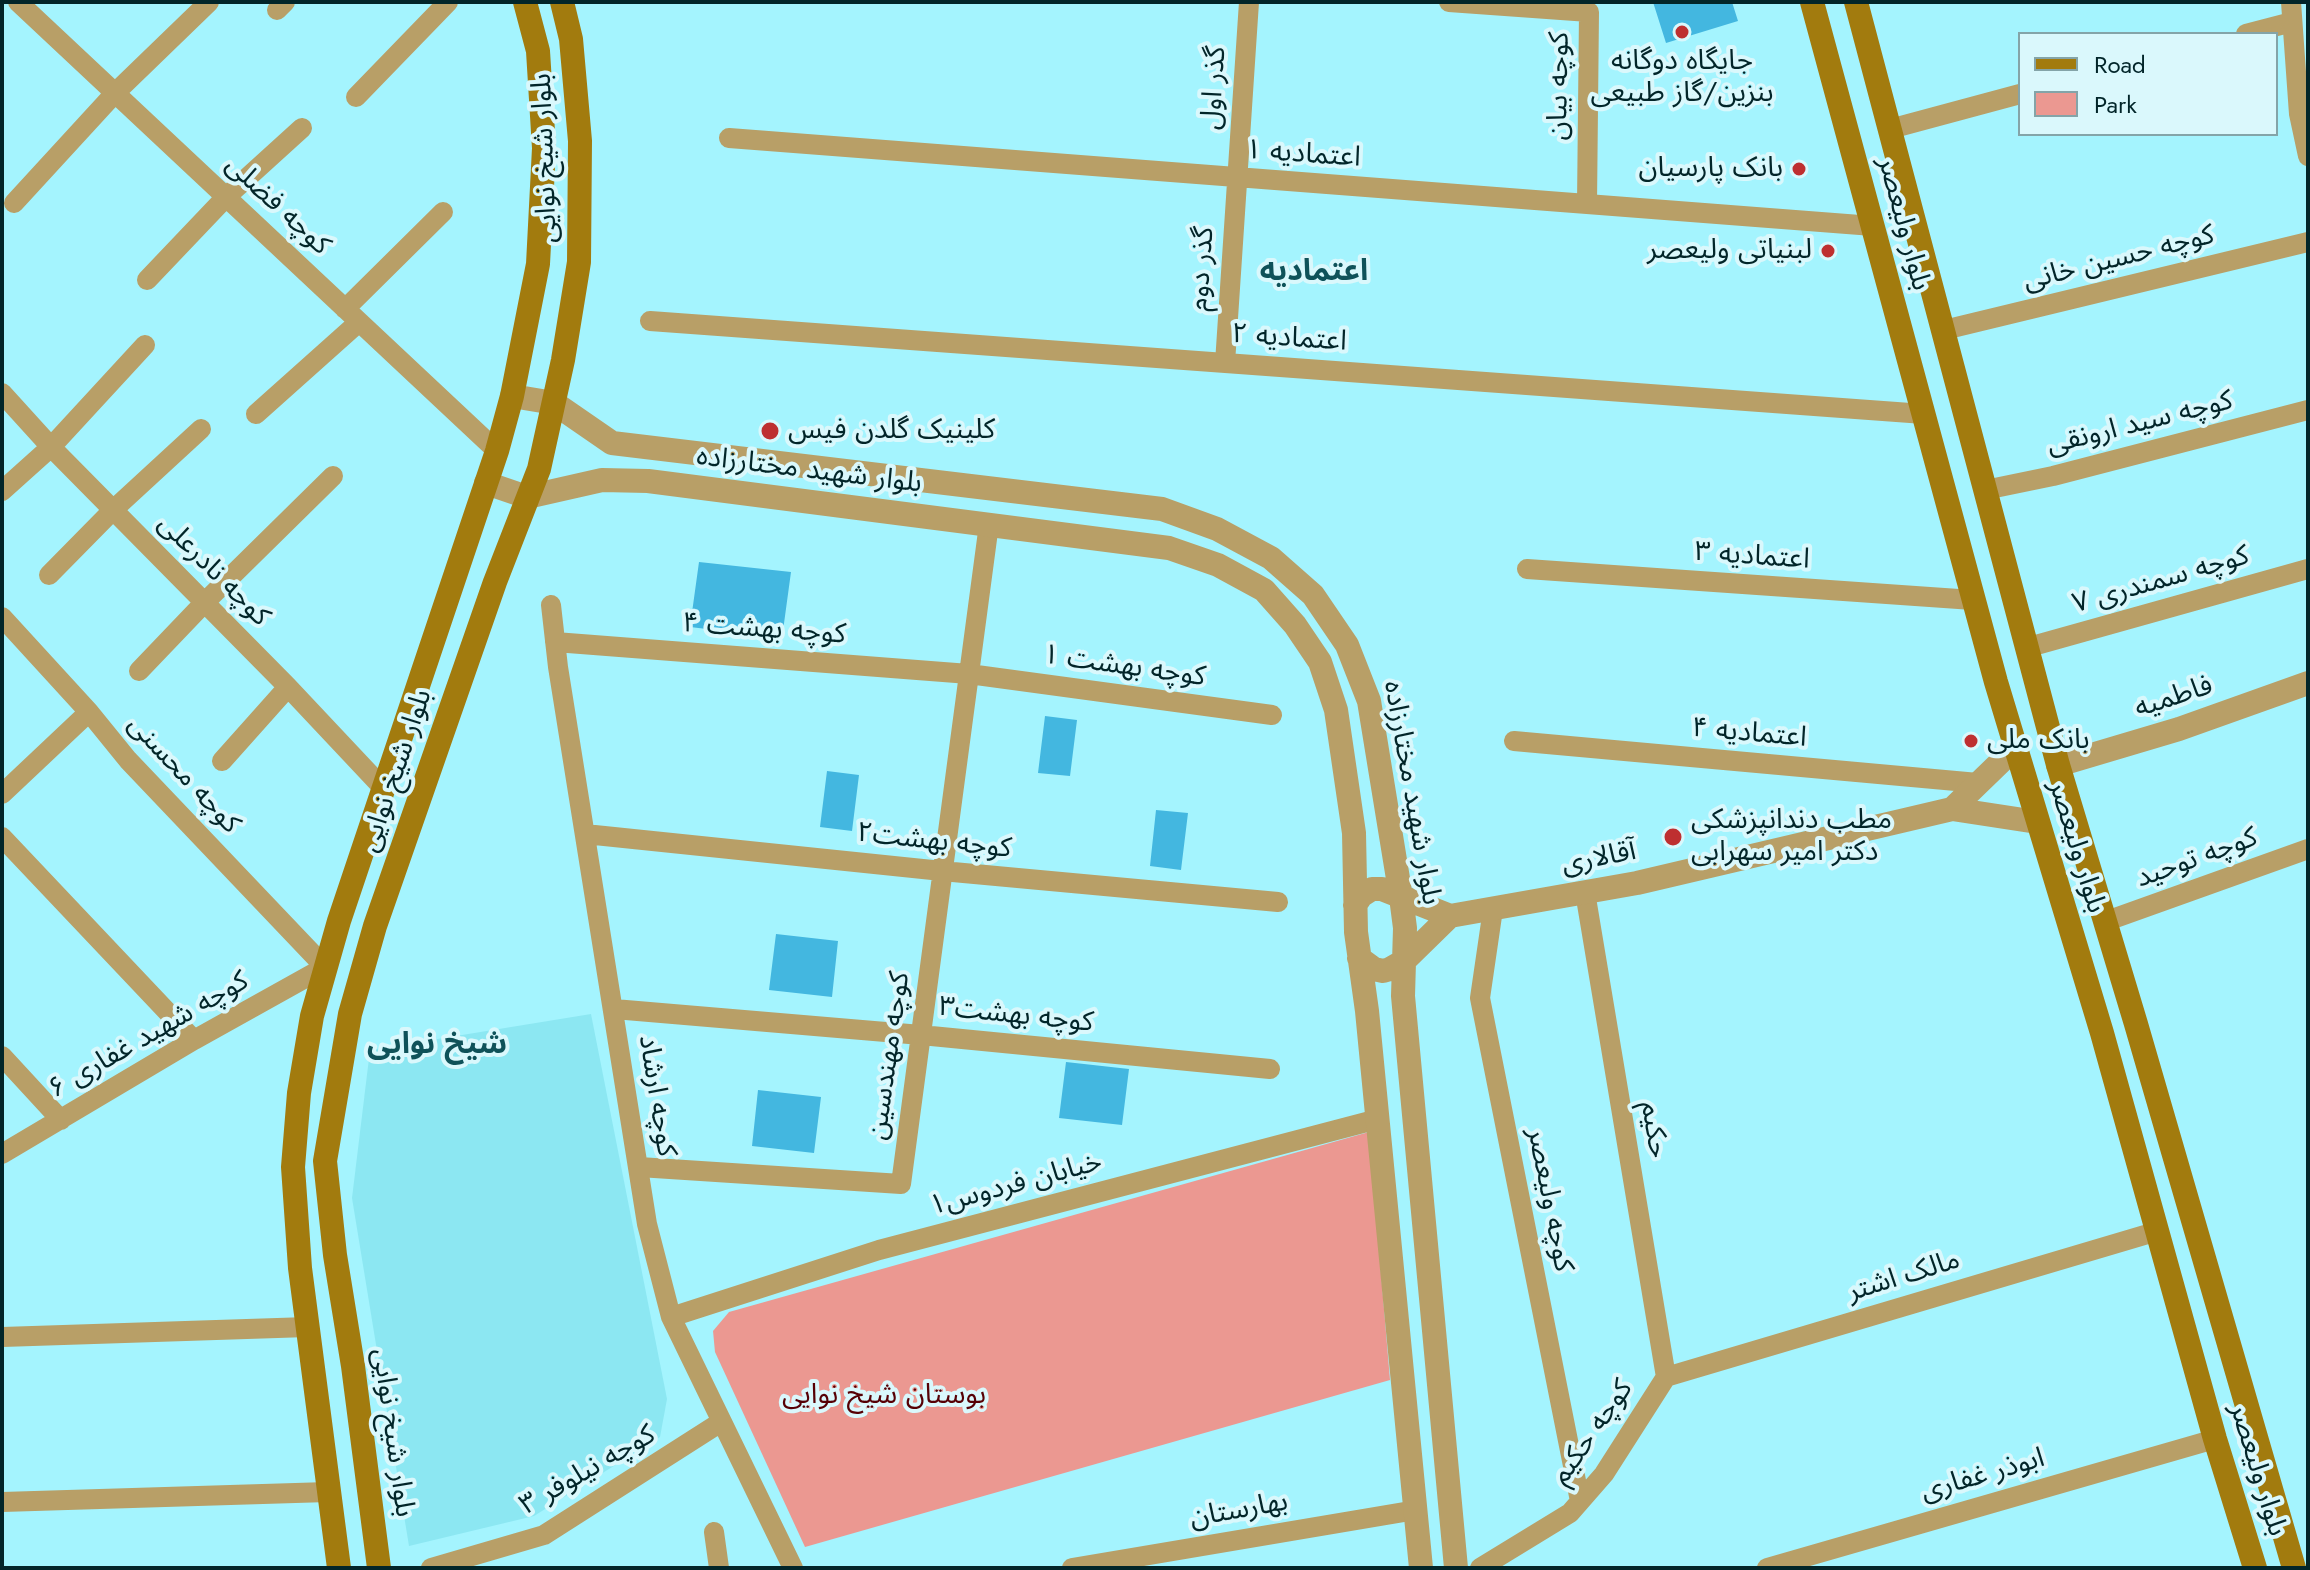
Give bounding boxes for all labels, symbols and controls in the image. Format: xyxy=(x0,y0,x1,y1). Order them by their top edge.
marker: جایگاه دوگانه بنزین/گاز طبیعی xyxy=(1673,23,1691,41)
street label: کوچه بیان xyxy=(1542,31,1578,141)
legend xyxy=(2018,32,2278,136)
street label: گذر اول xyxy=(1195,45,1235,131)
place label: جایگاه دوگانه بنزین/گاز طبیعی xyxy=(1590,45,1774,111)
text: Road xyxy=(2094,47,2146,82)
street label: بلوار شیخ نوایی xyxy=(526,73,566,243)
text: Park xyxy=(2094,87,2137,122)
street label: اعتمادیه ۱ xyxy=(1244,134,1362,176)
street label: کوچه فضلی xyxy=(218,149,336,263)
place label: بانک پارسیان xyxy=(1638,152,1783,186)
street label: بلوار ولیعصر xyxy=(1869,153,1937,295)
marker: بانک پارسیان xyxy=(1790,160,1808,178)
street label: کوچه حسین خانی xyxy=(2020,219,2218,299)
street label: گذر دوم xyxy=(1183,226,1223,312)
place label: لبنیاتی ولیعصر xyxy=(1647,234,1812,268)
marker: لبنیاتی ولیعصر xyxy=(1819,242,1837,260)
district label: اعتمادیه xyxy=(1260,255,1368,291)
street label: اعتمادیه ۲ xyxy=(1230,318,1348,360)
street label: کوچه سید ارونقی xyxy=(2044,385,2236,463)
place label: کلینیک گلدن فیس xyxy=(788,414,995,448)
marker: کلینیک گلدن فیس xyxy=(759,420,781,442)
street label: بلوار شهید مختارزاده xyxy=(694,441,924,501)
street label: کوچه نادرعلی xyxy=(150,508,276,634)
street label: اعتمادیه ۳ xyxy=(1693,536,1811,578)
street label: کوچه سمندری ۷ xyxy=(2069,540,2253,622)
street label: کوچه بهشت ۴ xyxy=(681,608,847,652)
street label: کوچه بهشت ۱ xyxy=(1041,639,1207,695)
street label: فاطمیه xyxy=(2131,670,2217,726)
street label: بلوار شهید مختارزاده xyxy=(1375,678,1447,908)
street label: بلوار شیخ نوایی xyxy=(353,685,441,857)
street label: کوچه محسنی xyxy=(120,709,246,841)
street label: اعتمادیه ۴ xyxy=(1690,712,1808,756)
place label: بانک ملی xyxy=(1987,724,2090,758)
marker: بانک ملی xyxy=(1962,732,1980,750)
street label: بلوار ولیعصر xyxy=(2040,777,2112,917)
place label: مطب دندانپزشکی دکتر امیر سهرابی xyxy=(1691,804,1892,870)
street label: کوچه بهشت۲ xyxy=(855,817,1013,867)
street label: کوچه توحید xyxy=(2132,822,2262,896)
marker: مطب دندانپزشکی دکتر امیر سهرابی xyxy=(1662,826,1684,848)
street label: آقالاری xyxy=(1559,835,1639,883)
street label: کوچه شهید غفاری ۶ xyxy=(43,965,255,1107)
street label: کوچه مهندسین xyxy=(862,970,918,1142)
street label: کوچه بهشت۳ xyxy=(937,991,1095,1041)
district label: شیخ نوایی xyxy=(367,1028,507,1064)
street label: کوچه ارشاد xyxy=(630,1033,682,1159)
street label: حکیم xyxy=(1632,1099,1674,1161)
street label: کوچه ولیعصر xyxy=(1519,1125,1579,1275)
street label: خیابان فردوس۱ xyxy=(926,1146,1106,1224)
street label: مالک اشتر xyxy=(1844,1244,1964,1310)
street label: بلوار شیخ نوایی xyxy=(364,1347,420,1519)
street label: کوچه حکیم xyxy=(1545,1374,1641,1492)
park label: بوستان شیخ نوایی xyxy=(782,1379,986,1413)
street label: بلوار ولیعصر xyxy=(2221,1400,2293,1540)
street label: کوچه نیلوفر ۳ xyxy=(514,1419,662,1523)
street label: ابوذر غفاری xyxy=(1917,1442,2049,1510)
street label: بهارستان xyxy=(1187,1486,1291,1536)

